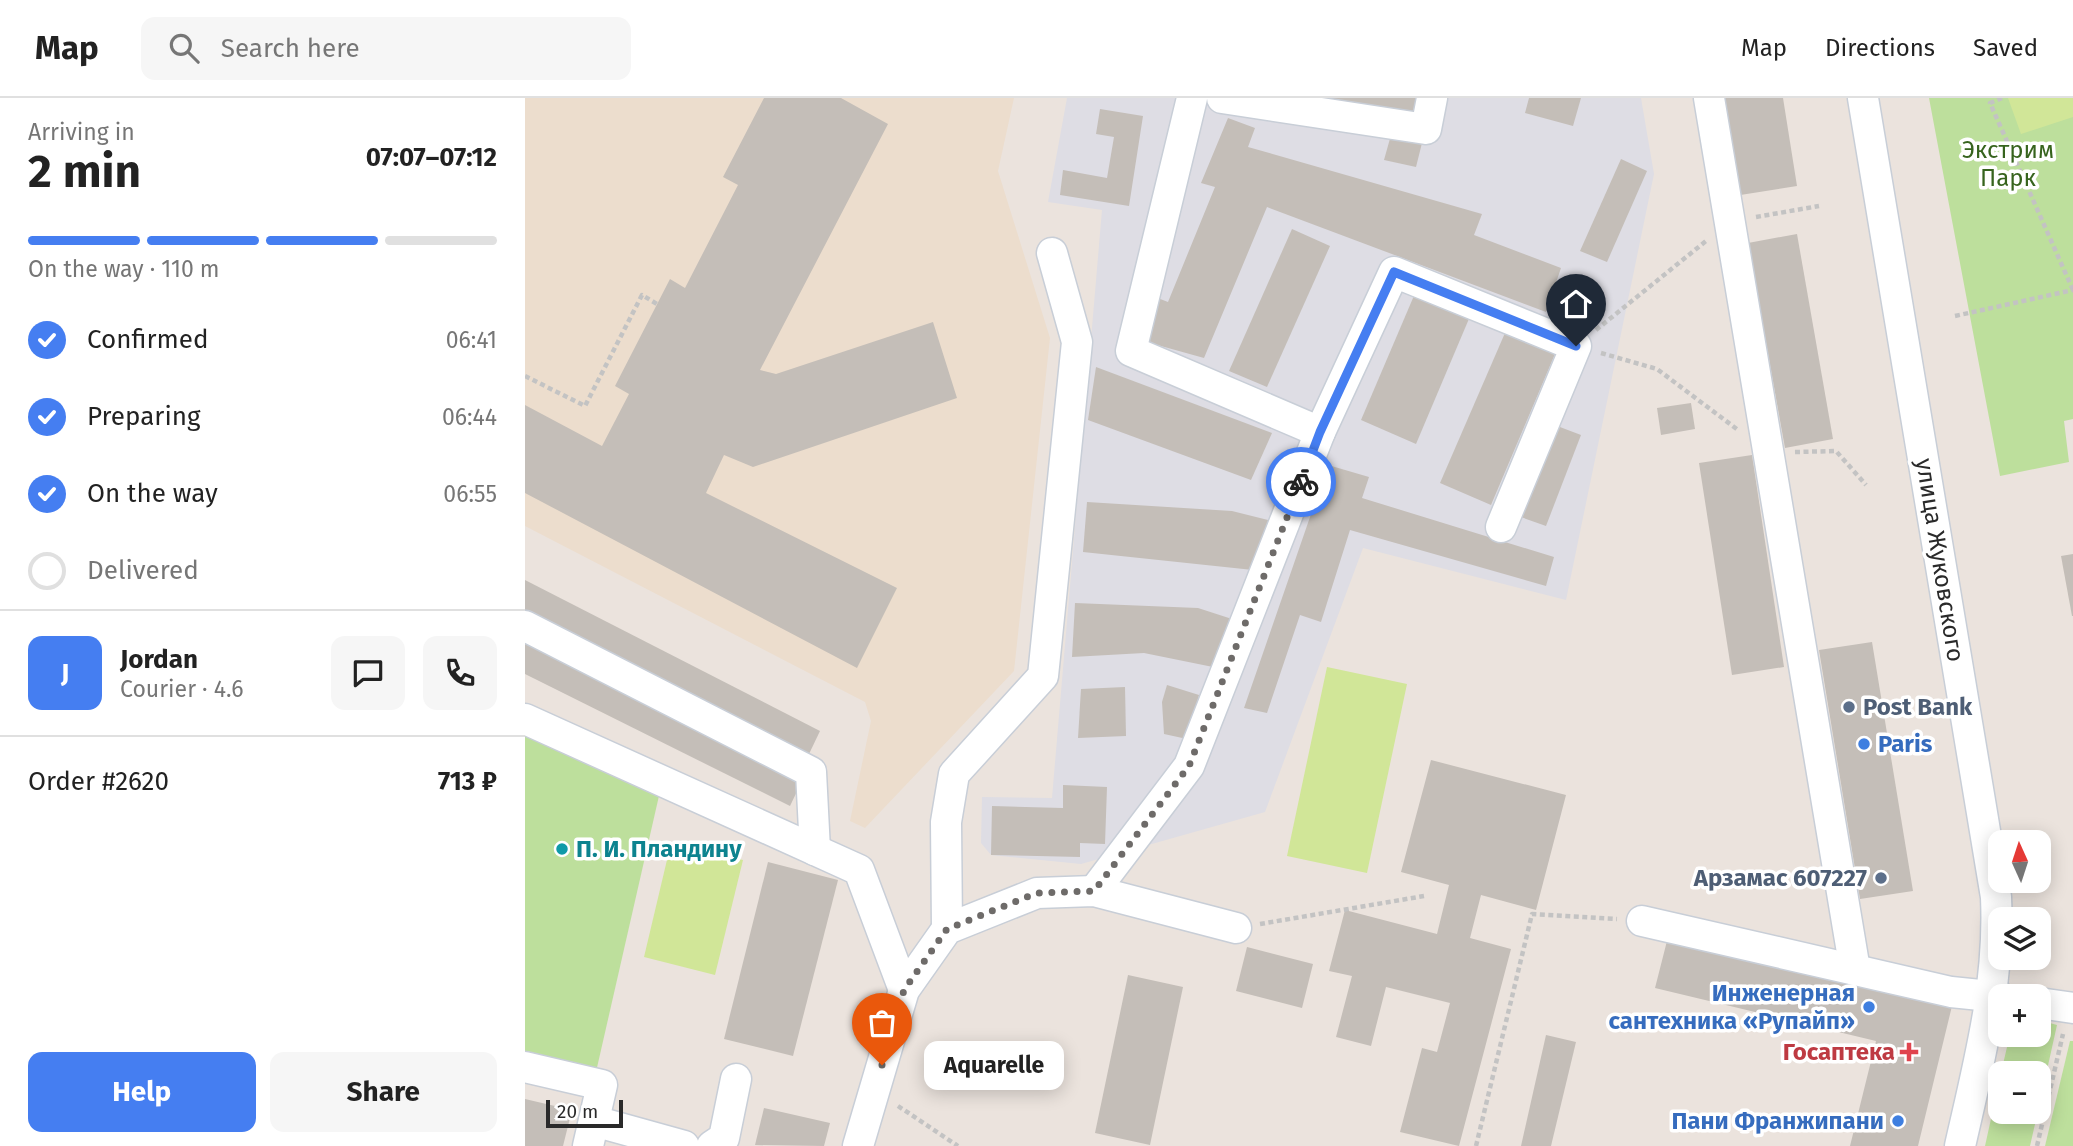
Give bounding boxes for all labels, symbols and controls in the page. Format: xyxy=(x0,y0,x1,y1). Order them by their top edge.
search box xyxy=(141,17,631,80)
text: Map xyxy=(35,28,99,68)
icon: search xyxy=(165,29,203,67)
text: Search here xyxy=(221,33,360,64)
text: Map xyxy=(1741,34,1787,62)
text: Directions xyxy=(1825,34,1935,62)
text: Saved xyxy=(1973,34,2038,62)
text: Arriving in xyxy=(28,118,135,146)
park label: Экстрим Парк xyxy=(1962,136,2054,192)
text: 07:07–07:12 xyxy=(366,142,497,173)
text: 2 min xyxy=(28,144,141,199)
text: On the way · 110 m xyxy=(28,255,220,283)
pin xyxy=(1546,274,1606,346)
icon: home xyxy=(1557,285,1595,323)
icon: check xyxy=(28,321,66,359)
text: Confirmed xyxy=(87,324,208,355)
text: 06:41 xyxy=(446,326,497,354)
icon: check xyxy=(28,398,66,436)
text: Preparing xyxy=(87,401,200,432)
text: 06:44 xyxy=(442,403,497,431)
courier xyxy=(1266,447,1336,517)
street label: улица Жуковского xyxy=(1910,456,1970,664)
icon: bike xyxy=(1282,463,1320,501)
icon: check xyxy=(28,475,66,513)
text: On the way xyxy=(87,478,218,509)
text: 06:55 xyxy=(443,480,497,508)
text: Delivered xyxy=(87,555,199,586)
button: chat xyxy=(331,636,405,710)
button: phone xyxy=(423,636,497,710)
text: Jordan xyxy=(120,644,198,675)
text: J xyxy=(61,658,69,689)
text: Courier · 4.6 xyxy=(120,675,244,703)
place label: Post Bank xyxy=(1863,693,1973,721)
marker: Post Bank xyxy=(1841,699,1857,715)
place label: Paris xyxy=(1878,730,1933,758)
marker: Paris xyxy=(1856,736,1872,752)
text: Order #2620 xyxy=(28,766,169,797)
text: 713 ₽ xyxy=(438,766,497,797)
north arrow xyxy=(1988,830,2051,892)
map controls xyxy=(1988,830,2051,1124)
place label: П. И. Пландину xyxy=(576,835,742,863)
marker: П. И. Пландину xyxy=(554,841,570,857)
place label: Арзамас 607227 xyxy=(1693,864,1867,892)
marker: Арзамас 607227 xyxy=(1873,870,1889,886)
button: layers xyxy=(1988,907,2051,970)
place label: Инженерная сантехника «Рупайп» xyxy=(1609,979,1855,1035)
button: + xyxy=(1988,984,2051,1047)
pin xyxy=(852,993,912,1065)
marker: Инженерная сантехника «Рупайп» xyxy=(1861,999,1877,1015)
icon: bag xyxy=(863,1004,901,1042)
place label: Госаптека xyxy=(1783,1038,1895,1066)
callout: Aquarelle xyxy=(924,1040,1064,1090)
marker: Госаптека xyxy=(1901,1044,1917,1060)
text: Aquarelle xyxy=(944,1051,1044,1079)
button: Help xyxy=(28,1052,256,1132)
button: Share xyxy=(270,1052,497,1132)
button: − xyxy=(1988,1061,2051,1124)
scale bar xyxy=(546,1097,623,1129)
text: 20 m xyxy=(557,1100,598,1123)
place label: Пани Франжипани xyxy=(1671,1107,1884,1135)
marker: Пани Франжипани xyxy=(1890,1113,1906,1129)

